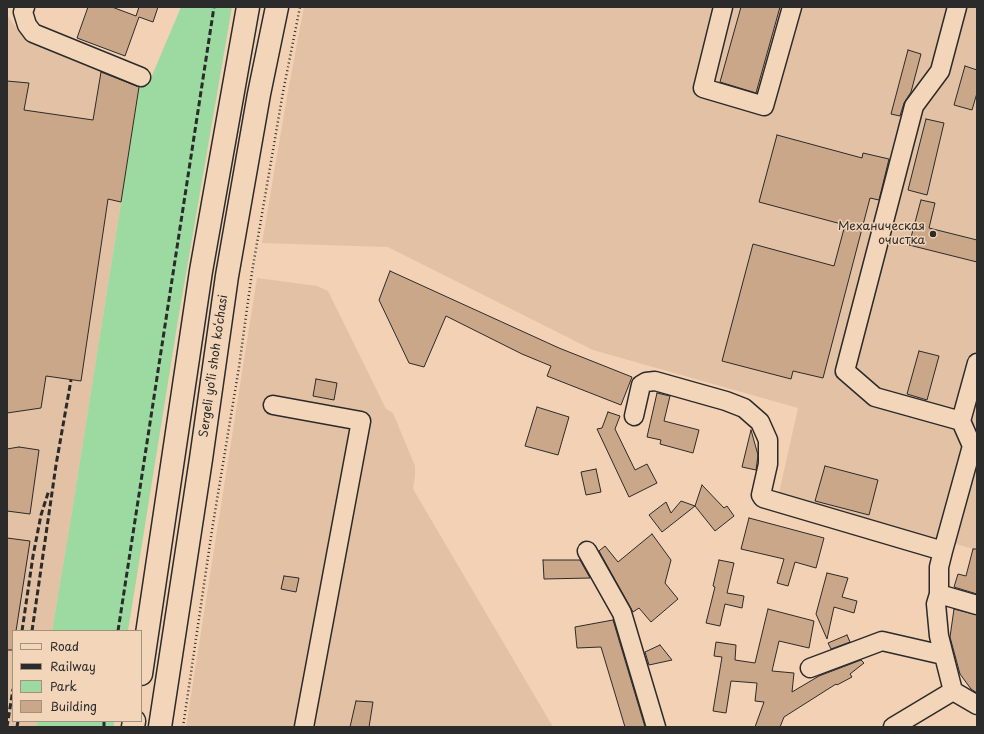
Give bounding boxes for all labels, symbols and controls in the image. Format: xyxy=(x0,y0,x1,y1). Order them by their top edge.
place label: Механическая очистка xyxy=(838,220,925,248)
marker: Механическая очистка xyxy=(928,229,938,239)
street label: Sergeli yo‘li shoh ko‘chasi xyxy=(197,294,231,438)
legend xyxy=(12,630,142,722)
text: Road xyxy=(50,637,79,655)
text: Railway xyxy=(50,657,96,675)
text: Park xyxy=(50,677,77,695)
text: Building xyxy=(50,697,97,715)

